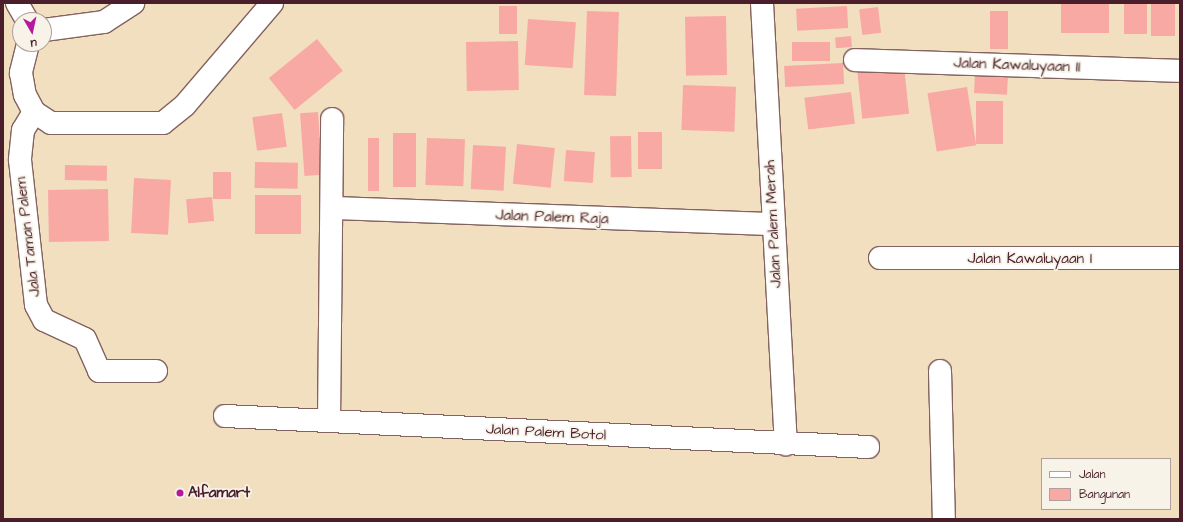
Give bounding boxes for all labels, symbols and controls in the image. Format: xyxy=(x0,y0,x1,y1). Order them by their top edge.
north arrow xyxy=(12,12,52,52)
text: U xyxy=(30,35,38,51)
street label: Jalan Kawaluyaan II xyxy=(953,54,1081,76)
street label: Jalan Palem Merah xyxy=(761,159,785,289)
street label: Jala Taman Palem xyxy=(12,176,44,298)
street label: Jalan Palem Raja xyxy=(495,206,609,228)
street label: Jalan Kawaluyaan I xyxy=(968,250,1092,268)
street label: Jalan Palem Botol xyxy=(485,420,607,444)
legend xyxy=(1041,458,1171,510)
text: Jalan xyxy=(1079,466,1105,483)
place label: Alfamart xyxy=(188,484,250,502)
text: Bangunan xyxy=(1079,486,1130,503)
marker: Alfamart xyxy=(175,488,185,498)

